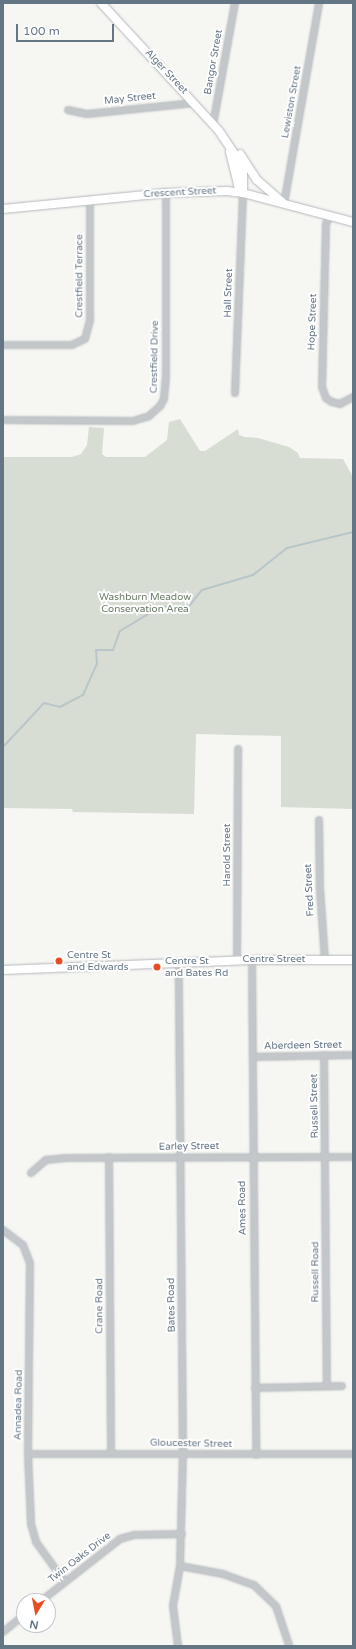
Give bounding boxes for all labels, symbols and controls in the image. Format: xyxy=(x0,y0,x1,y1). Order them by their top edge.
scale bar xyxy=(18,16,116,42)
text: 100 m xyxy=(23,24,60,38)
street label: Bangor Street xyxy=(202,28,226,96)
street label: Alger Street xyxy=(142,47,190,97)
street label: Lewiston Street xyxy=(280,65,304,139)
street label: May Street xyxy=(104,90,156,108)
street label: Crescent Street xyxy=(143,185,217,201)
street label: Crestfield Terrace xyxy=(74,234,86,318)
street label: Hall Street xyxy=(222,268,236,318)
street label: Hope Street xyxy=(306,293,320,351)
street label: Crestfield Drive xyxy=(148,320,162,394)
park label: Washburn Meadow Conservation Area xyxy=(99,591,191,614)
street label: Harold Street xyxy=(222,824,234,886)
street label: Fred Street xyxy=(303,863,317,917)
place label: Centre St and Edwards xyxy=(67,949,128,972)
street label: Centre Street xyxy=(243,954,305,966)
place label: Centre St and Bates Rd xyxy=(165,955,228,978)
marker: Centre St and Edwards xyxy=(54,956,64,966)
marker: Centre St and Bates Rd xyxy=(152,962,162,972)
street label: Aberdeen Street xyxy=(264,1039,342,1053)
street label: Russell Street xyxy=(308,1074,322,1138)
street label: Earley Street xyxy=(159,1140,219,1154)
street label: Ames Road xyxy=(237,1181,249,1235)
street label: Russell Road xyxy=(310,1241,322,1303)
street label: Crane Road xyxy=(94,1278,106,1334)
street label: Bates Road xyxy=(166,1278,178,1332)
street label: Annadea Road xyxy=(12,1370,26,1440)
street label: Gloucester Street xyxy=(150,1437,232,1451)
street label: Twin Oaks Drive xyxy=(47,1530,113,1586)
north arrow xyxy=(16,1593,56,1633)
text: N xyxy=(29,1617,39,1631)

